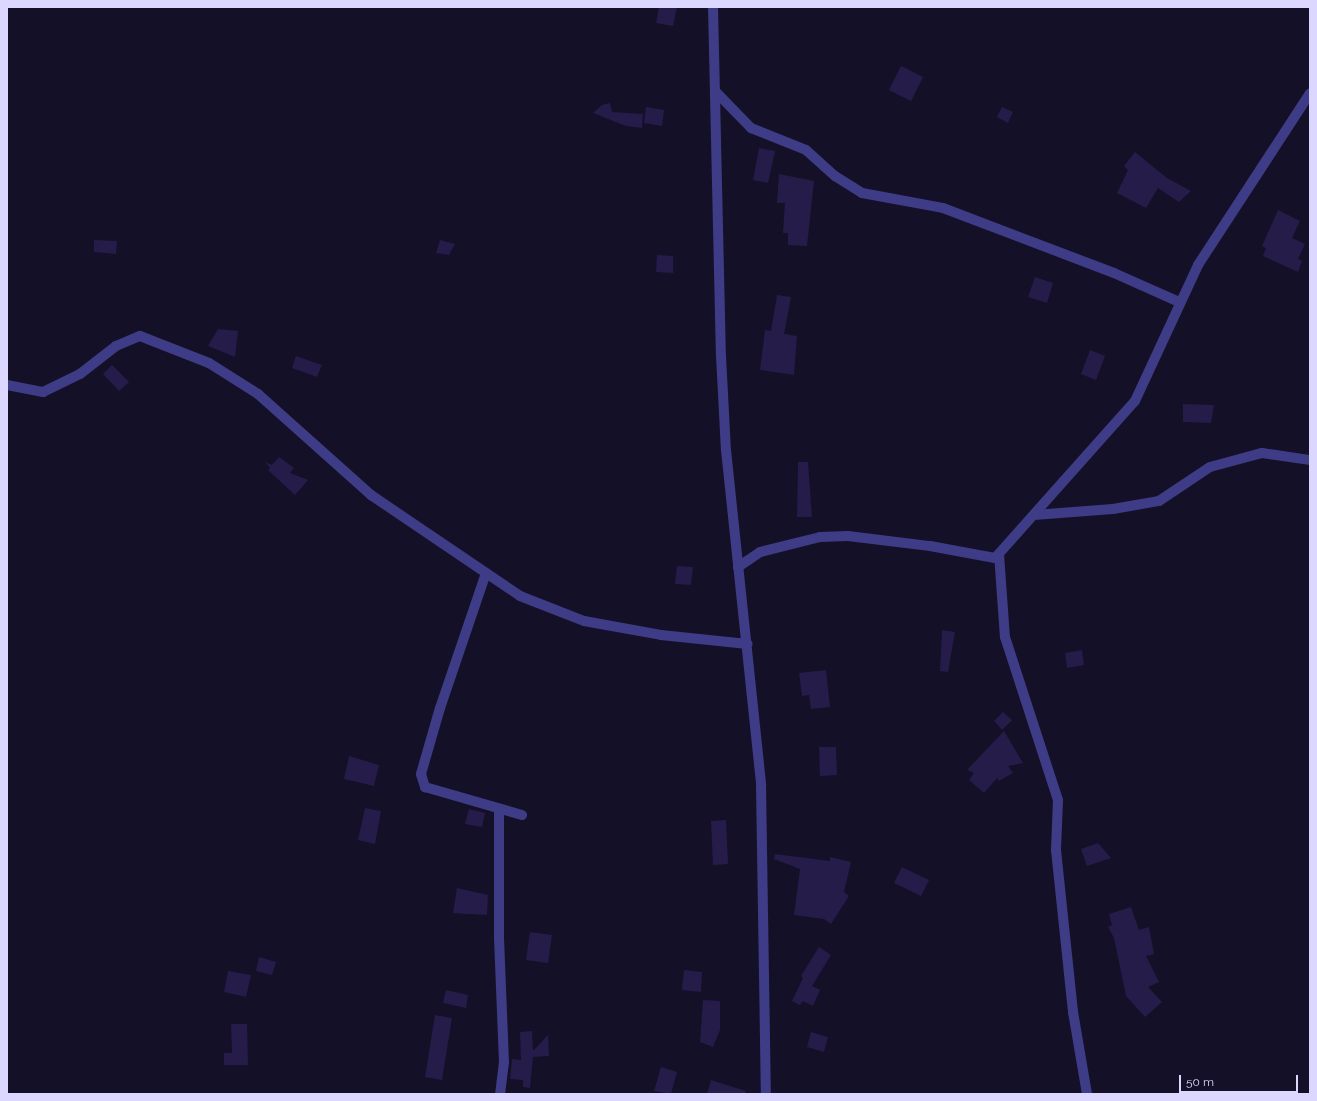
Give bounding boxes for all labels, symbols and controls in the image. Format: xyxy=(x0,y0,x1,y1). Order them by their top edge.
scale bar xyxy=(1181,1067,1300,1093)
text: 50 m xyxy=(1186,1075,1214,1089)

